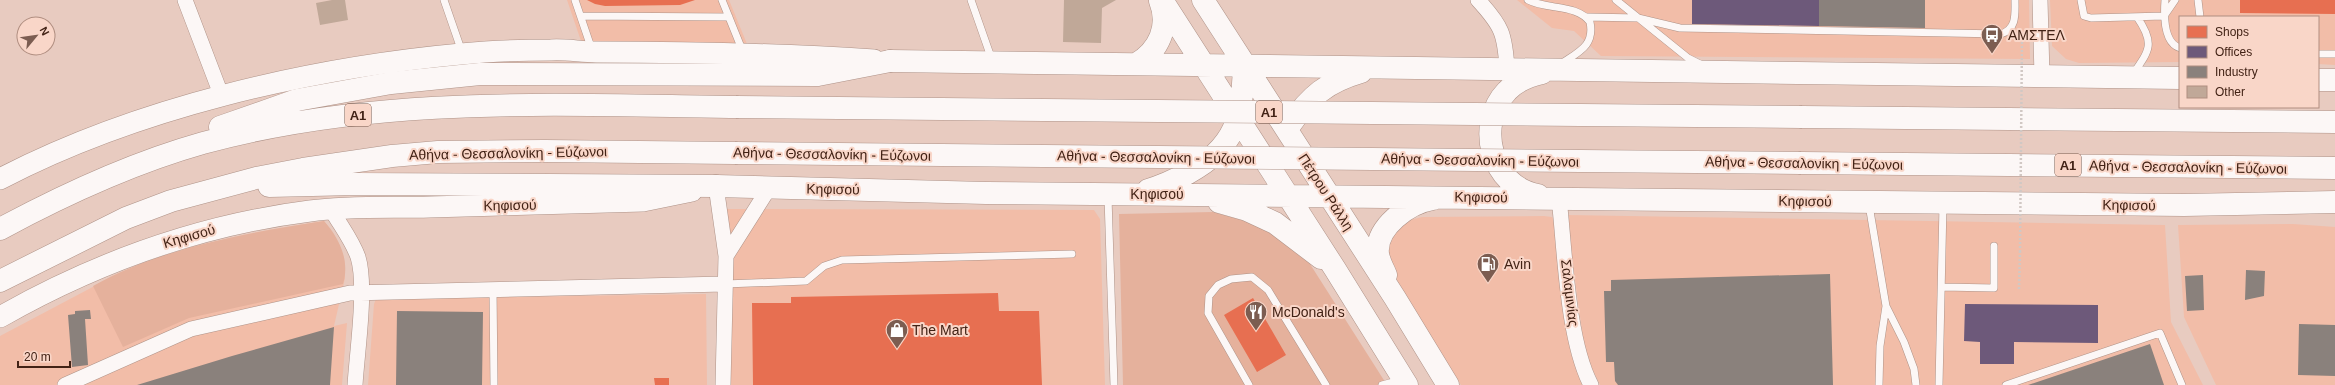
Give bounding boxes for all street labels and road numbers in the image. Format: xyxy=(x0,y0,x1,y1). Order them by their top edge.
road number: Α1 xyxy=(1256,101,1282,123)
road number: Α1 xyxy=(345,104,371,126)
street label: Αθήνα - Θεσσαλονίκη - Εύζωνοι xyxy=(409,143,607,163)
street label: Αθήνα - Θεσσαλονίκη - Εύζωνοι xyxy=(733,144,931,164)
street label: Αθήνα - Θεσσαλονίκη - Εύζωνοι xyxy=(1057,147,1255,167)
street label: Αθήνα - Θεσσαλονίκη - Εύζωνοι xyxy=(1381,150,1579,170)
street label: Πέτρου Ράλλη xyxy=(1295,151,1357,233)
street label: Αθήνα - Θεσσαλονίκη - Εύζωνοι xyxy=(1705,153,1903,173)
road number: Α1 xyxy=(2055,154,2081,176)
street label: Αθήνα - Θεσσαλονίκη - Εύζωνοι xyxy=(2089,157,2287,177)
street label: Κηφισού xyxy=(806,181,860,197)
street label: Κηφισού xyxy=(1130,186,1184,202)
street label: Κηφισού xyxy=(1454,189,1508,205)
street label: Κηφισού xyxy=(1778,193,1832,209)
street label: Κηφισού xyxy=(483,197,537,213)
street label: Κηφισού xyxy=(2102,197,2156,213)
street label: Κηφισού xyxy=(161,221,217,251)
street label: Σαλαμινίας xyxy=(1558,258,1582,328)

